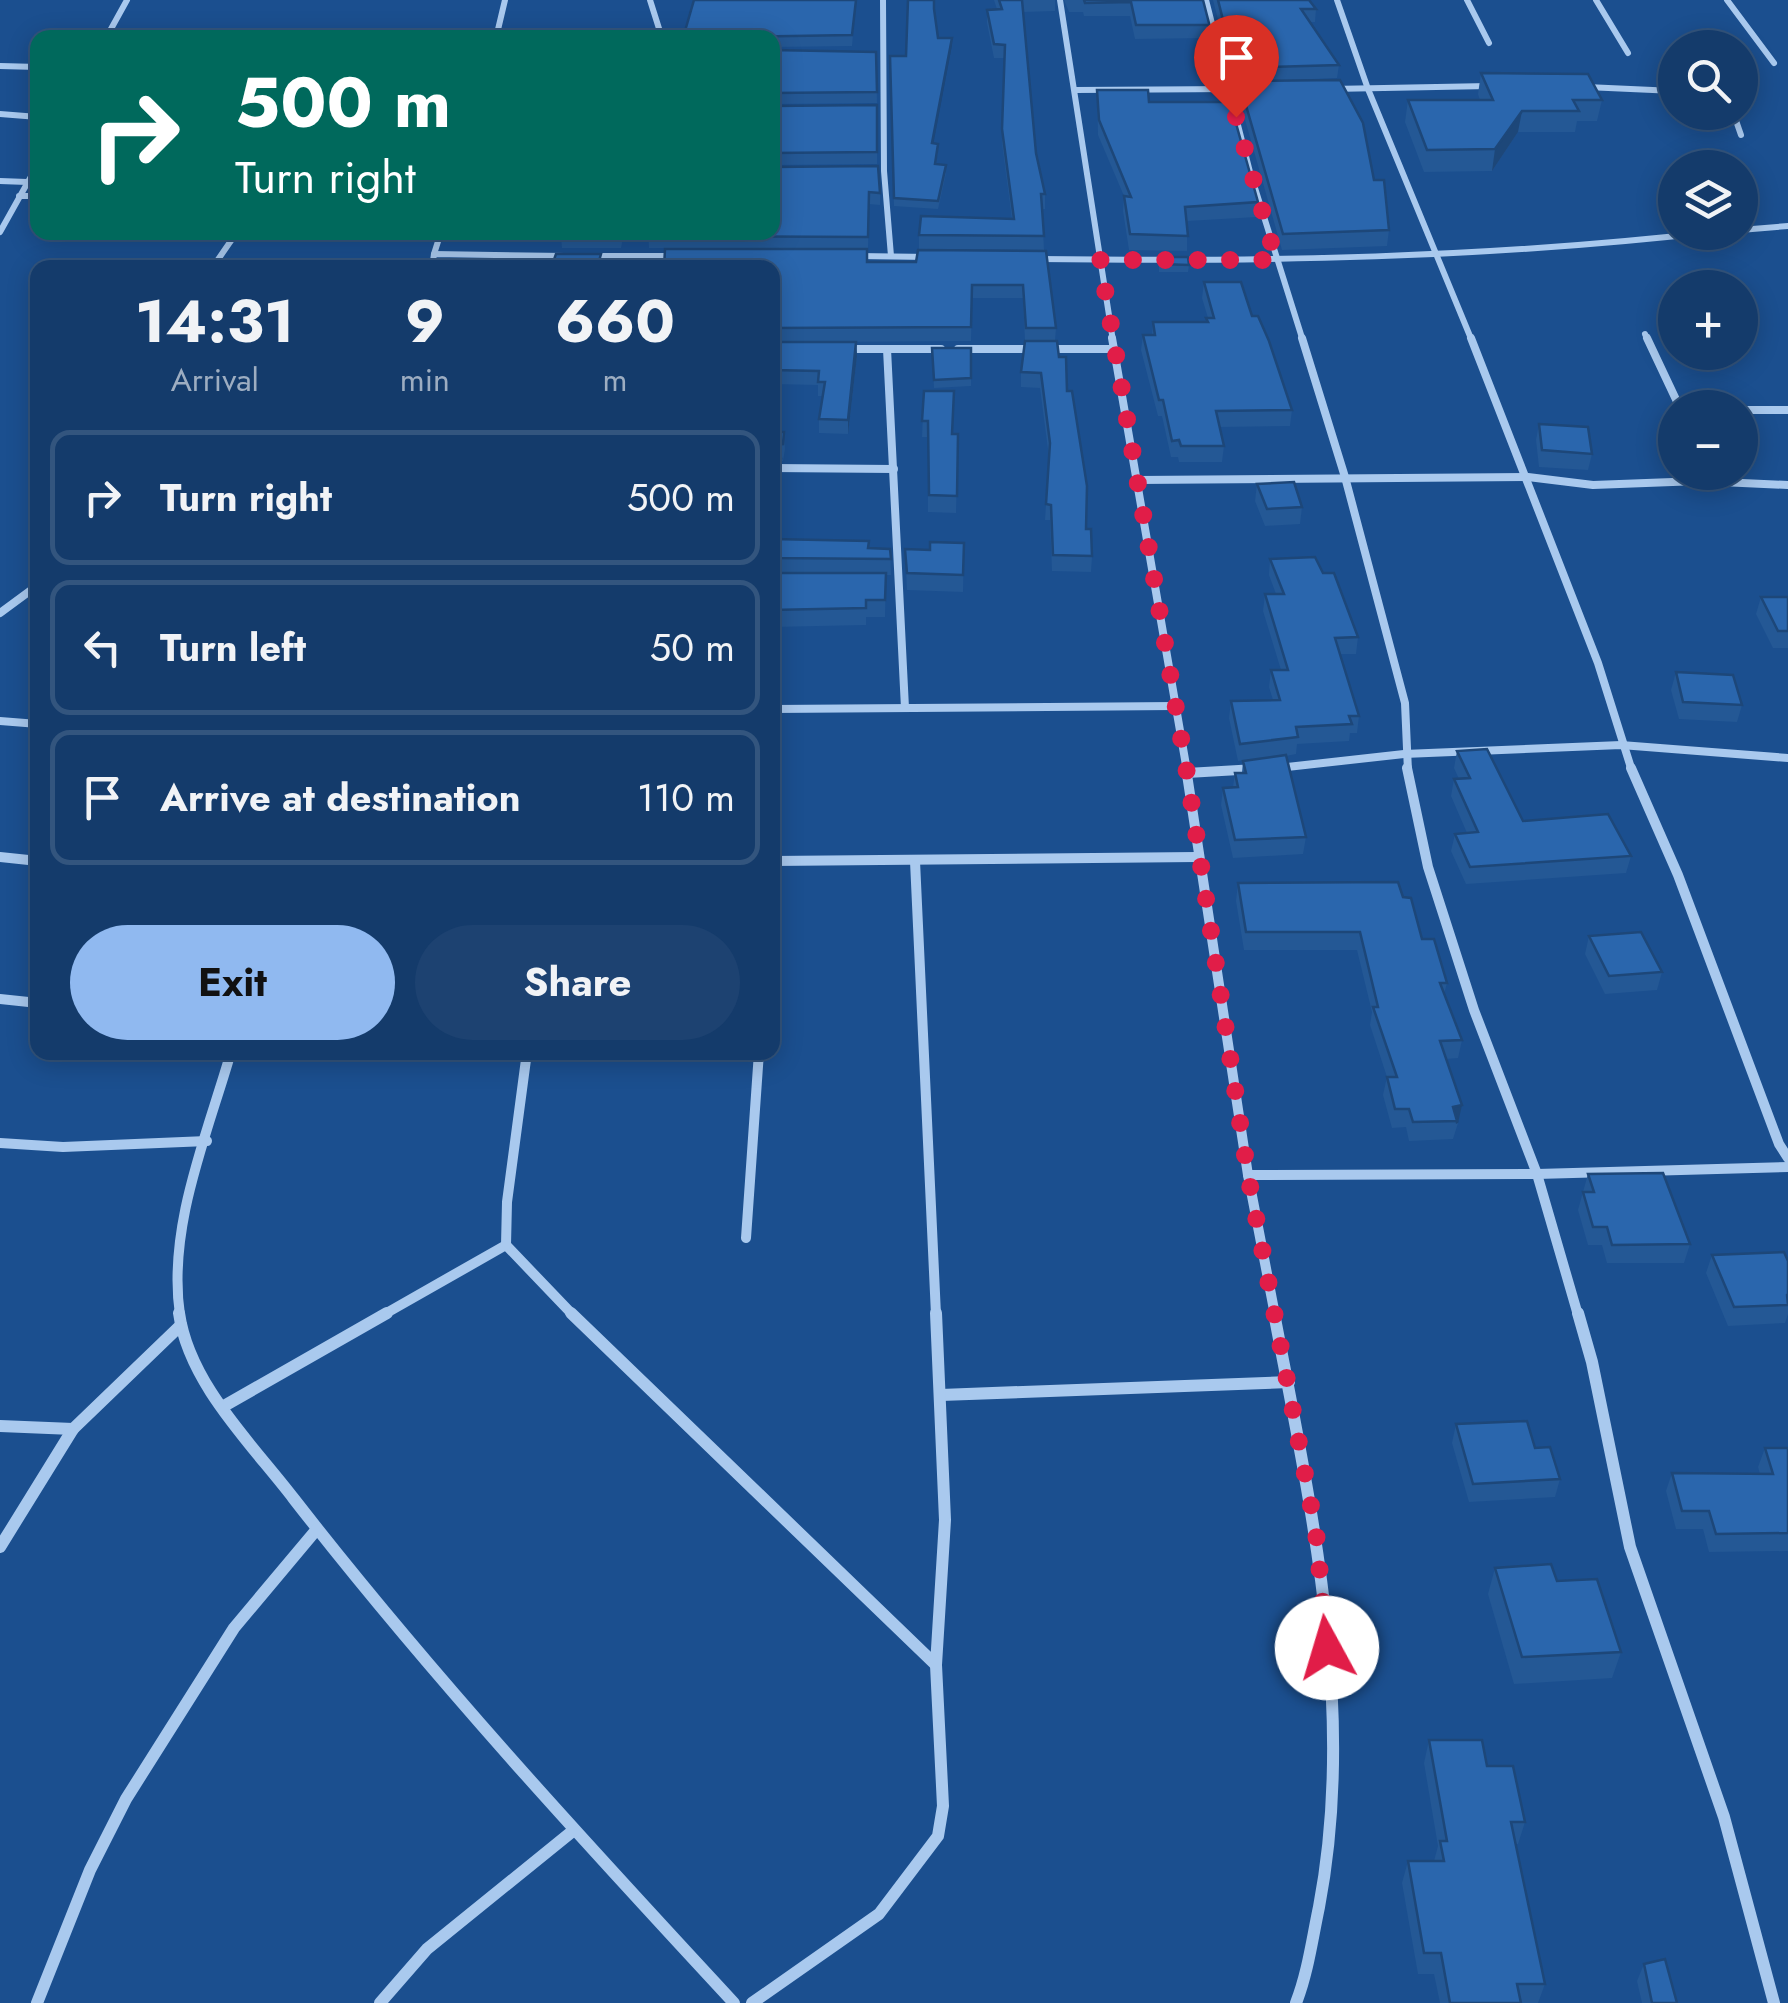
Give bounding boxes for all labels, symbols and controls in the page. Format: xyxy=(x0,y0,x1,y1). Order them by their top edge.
pin xyxy=(1194,15,1279,118)
icon: arrive xyxy=(1209,30,1264,85)
map controls xyxy=(1658,30,1758,490)
button: search xyxy=(1658,30,1758,130)
text: 500 m xyxy=(235,52,451,153)
icon: right xyxy=(70,70,200,200)
text: Turn right xyxy=(235,145,416,210)
button: layers xyxy=(1658,150,1758,250)
button: + xyxy=(1658,270,1758,370)
text: 14:31 xyxy=(135,278,295,365)
text: 9 xyxy=(405,278,445,365)
text: 660 xyxy=(555,278,675,365)
text: Arrival xyxy=(171,357,259,403)
text: min xyxy=(400,357,450,403)
text: m xyxy=(602,357,627,403)
button: − xyxy=(1658,390,1758,490)
icon: right xyxy=(75,470,130,525)
text: Turn right xyxy=(160,470,332,525)
text: 500 m xyxy=(627,470,735,525)
icon: left xyxy=(75,620,130,675)
text: Turn left xyxy=(160,620,306,675)
text: 50 m xyxy=(650,620,735,675)
icon: arrive xyxy=(75,770,130,825)
text: Arrive at destination xyxy=(160,770,521,825)
text: 110 m xyxy=(637,770,735,825)
button: Exit xyxy=(70,925,395,1040)
button: Share xyxy=(415,925,740,1040)
position arrow xyxy=(1275,1596,1379,1700)

